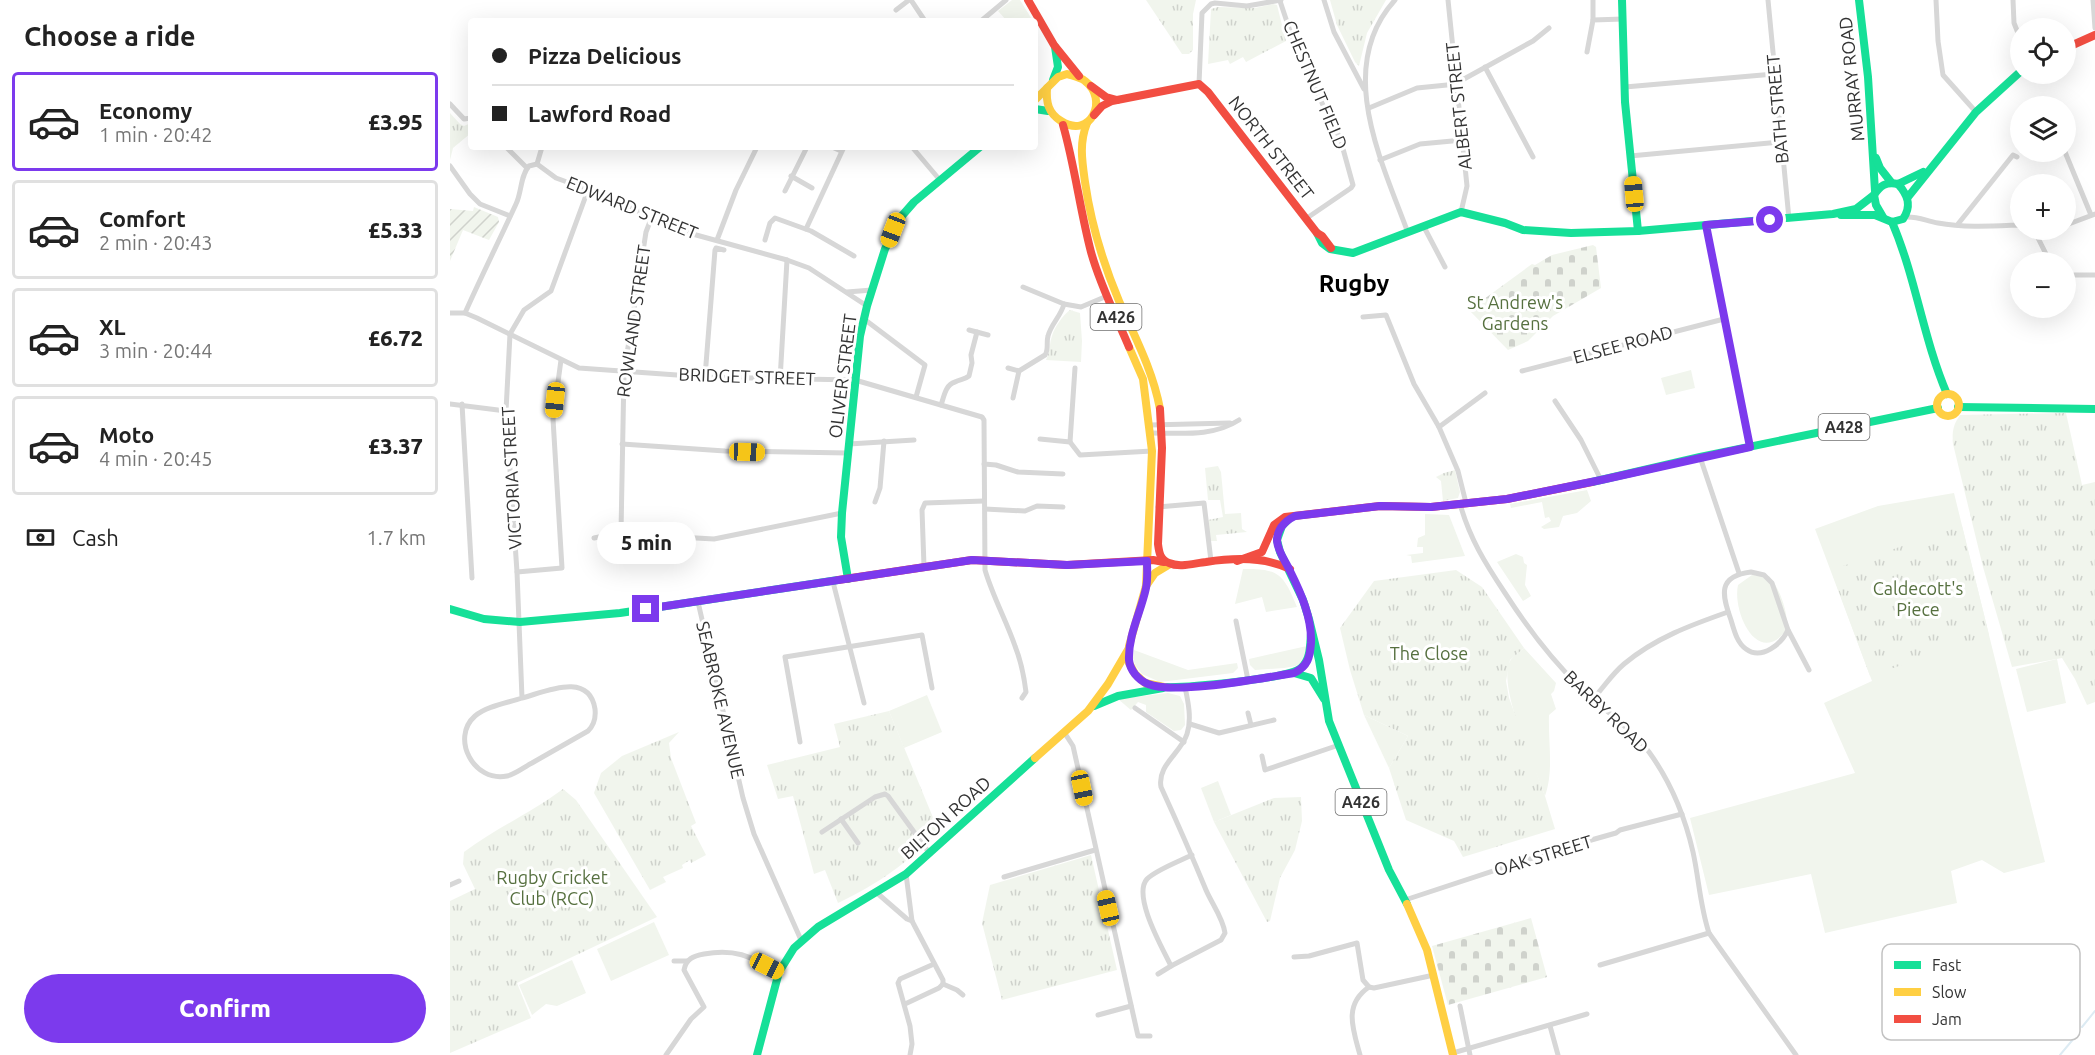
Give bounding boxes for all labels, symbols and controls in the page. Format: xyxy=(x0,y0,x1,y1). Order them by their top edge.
street label: MURRAY ROAD xyxy=(1835,16,1867,142)
street label: CHESTNUT FIELD xyxy=(1280,17,1352,152)
map controls xyxy=(2010,18,2076,318)
button: locate xyxy=(2010,18,2076,84)
text: Choose a ride xyxy=(24,21,196,51)
street label: ALBERT STREET xyxy=(1441,41,1475,171)
text: Pizza Delicious xyxy=(528,43,681,68)
street label: BATH STREET xyxy=(1762,54,1792,165)
street label: NORTH STREET xyxy=(1225,92,1318,203)
icon: car xyxy=(27,95,81,149)
button: layers xyxy=(2010,96,2076,162)
text: Economy xyxy=(99,98,192,123)
text: Lawford Road xyxy=(528,101,671,126)
text: £3.95 xyxy=(368,109,423,134)
text: 1 min · 20:42 xyxy=(99,123,213,146)
street label: EDWARD STREET xyxy=(564,172,701,243)
button: + xyxy=(2010,174,2076,240)
car xyxy=(1623,175,1645,213)
icon: car xyxy=(27,203,81,257)
text: Comfort xyxy=(99,206,186,231)
route start xyxy=(1756,206,1783,233)
car xyxy=(878,210,908,250)
text: £5.33 xyxy=(368,217,423,242)
text: 2 min · 20:43 xyxy=(99,231,213,254)
street label: ROWLAND STREET xyxy=(612,243,654,398)
button: − xyxy=(2010,252,2076,318)
district label: Rugby xyxy=(1319,270,1390,297)
park label: St Andrew's Gardens xyxy=(1467,292,1563,333)
road number: A426 xyxy=(1090,304,1142,330)
icon: car xyxy=(27,311,81,365)
street label: OLIVER STREET xyxy=(824,312,860,439)
text: XL xyxy=(99,314,126,339)
street label: ELSEE ROAD xyxy=(1571,321,1675,367)
text: £6.72 xyxy=(368,325,423,350)
text: 3 min · 20:44 xyxy=(99,339,213,362)
street label: BRIDGET STREET xyxy=(678,364,816,388)
car xyxy=(544,381,566,419)
street label: VICTORIA STREET xyxy=(497,406,525,550)
road number: A428 xyxy=(1818,414,1870,440)
icon: car xyxy=(27,419,81,473)
text: Moto xyxy=(99,422,154,447)
text: £3.37 xyxy=(368,433,423,458)
car xyxy=(729,442,765,462)
text: 4 min · 20:45 xyxy=(99,447,213,470)
icon: cash xyxy=(24,521,57,554)
callout: 5 min xyxy=(596,522,696,564)
text: Cash xyxy=(72,525,119,550)
text: 1.7 km xyxy=(367,526,426,549)
text: 5 min xyxy=(621,531,672,554)
park label: Caldecott's Piece xyxy=(1873,578,1963,619)
route end xyxy=(632,595,659,622)
street label: SEABROKE AVENUE xyxy=(693,619,749,780)
park label: The Close xyxy=(1390,643,1468,663)
street label: BARBY ROAD xyxy=(1560,666,1653,756)
car xyxy=(1069,769,1095,807)
street label: BILTON ROAD xyxy=(896,772,994,863)
road number: A426 xyxy=(1336,789,1386,815)
street label: OAK STREET xyxy=(1491,831,1594,879)
park label: Rugby Cricket Club (RCC) xyxy=(496,867,608,909)
car xyxy=(1095,888,1121,928)
legend xyxy=(1882,944,2080,1040)
car xyxy=(747,950,787,982)
text: Fast xyxy=(1932,956,1962,974)
button: Confirm xyxy=(24,974,426,1043)
text: Slow xyxy=(1932,983,1967,1001)
text: Jam xyxy=(1932,1010,1962,1028)

